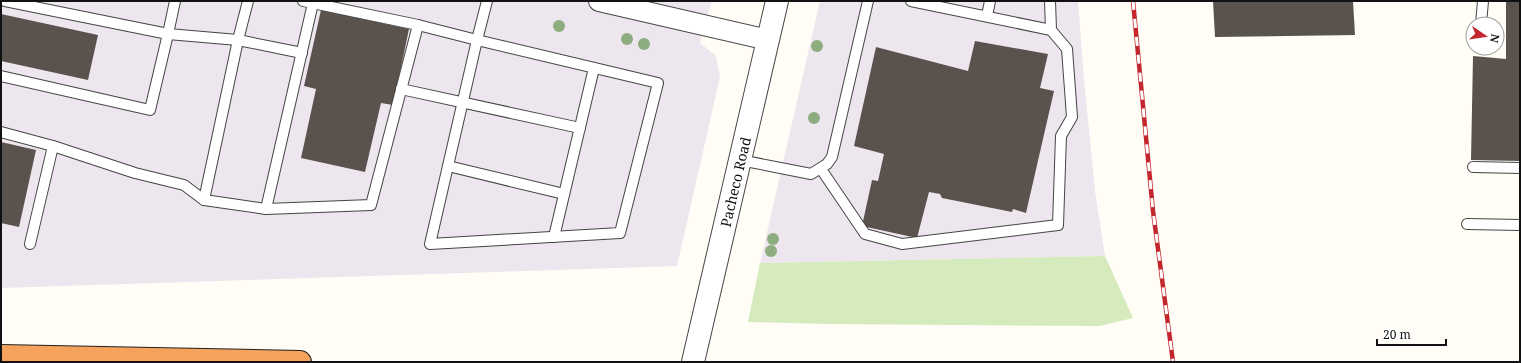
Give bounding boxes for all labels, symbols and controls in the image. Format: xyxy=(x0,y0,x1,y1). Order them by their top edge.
north arrow xyxy=(1465,16,1505,56)
text: N xyxy=(1487,32,1504,45)
street label: Pacheco Road xyxy=(715,134,755,229)
scale bar xyxy=(1377,321,1446,347)
text: 20 m xyxy=(1383,326,1411,343)

